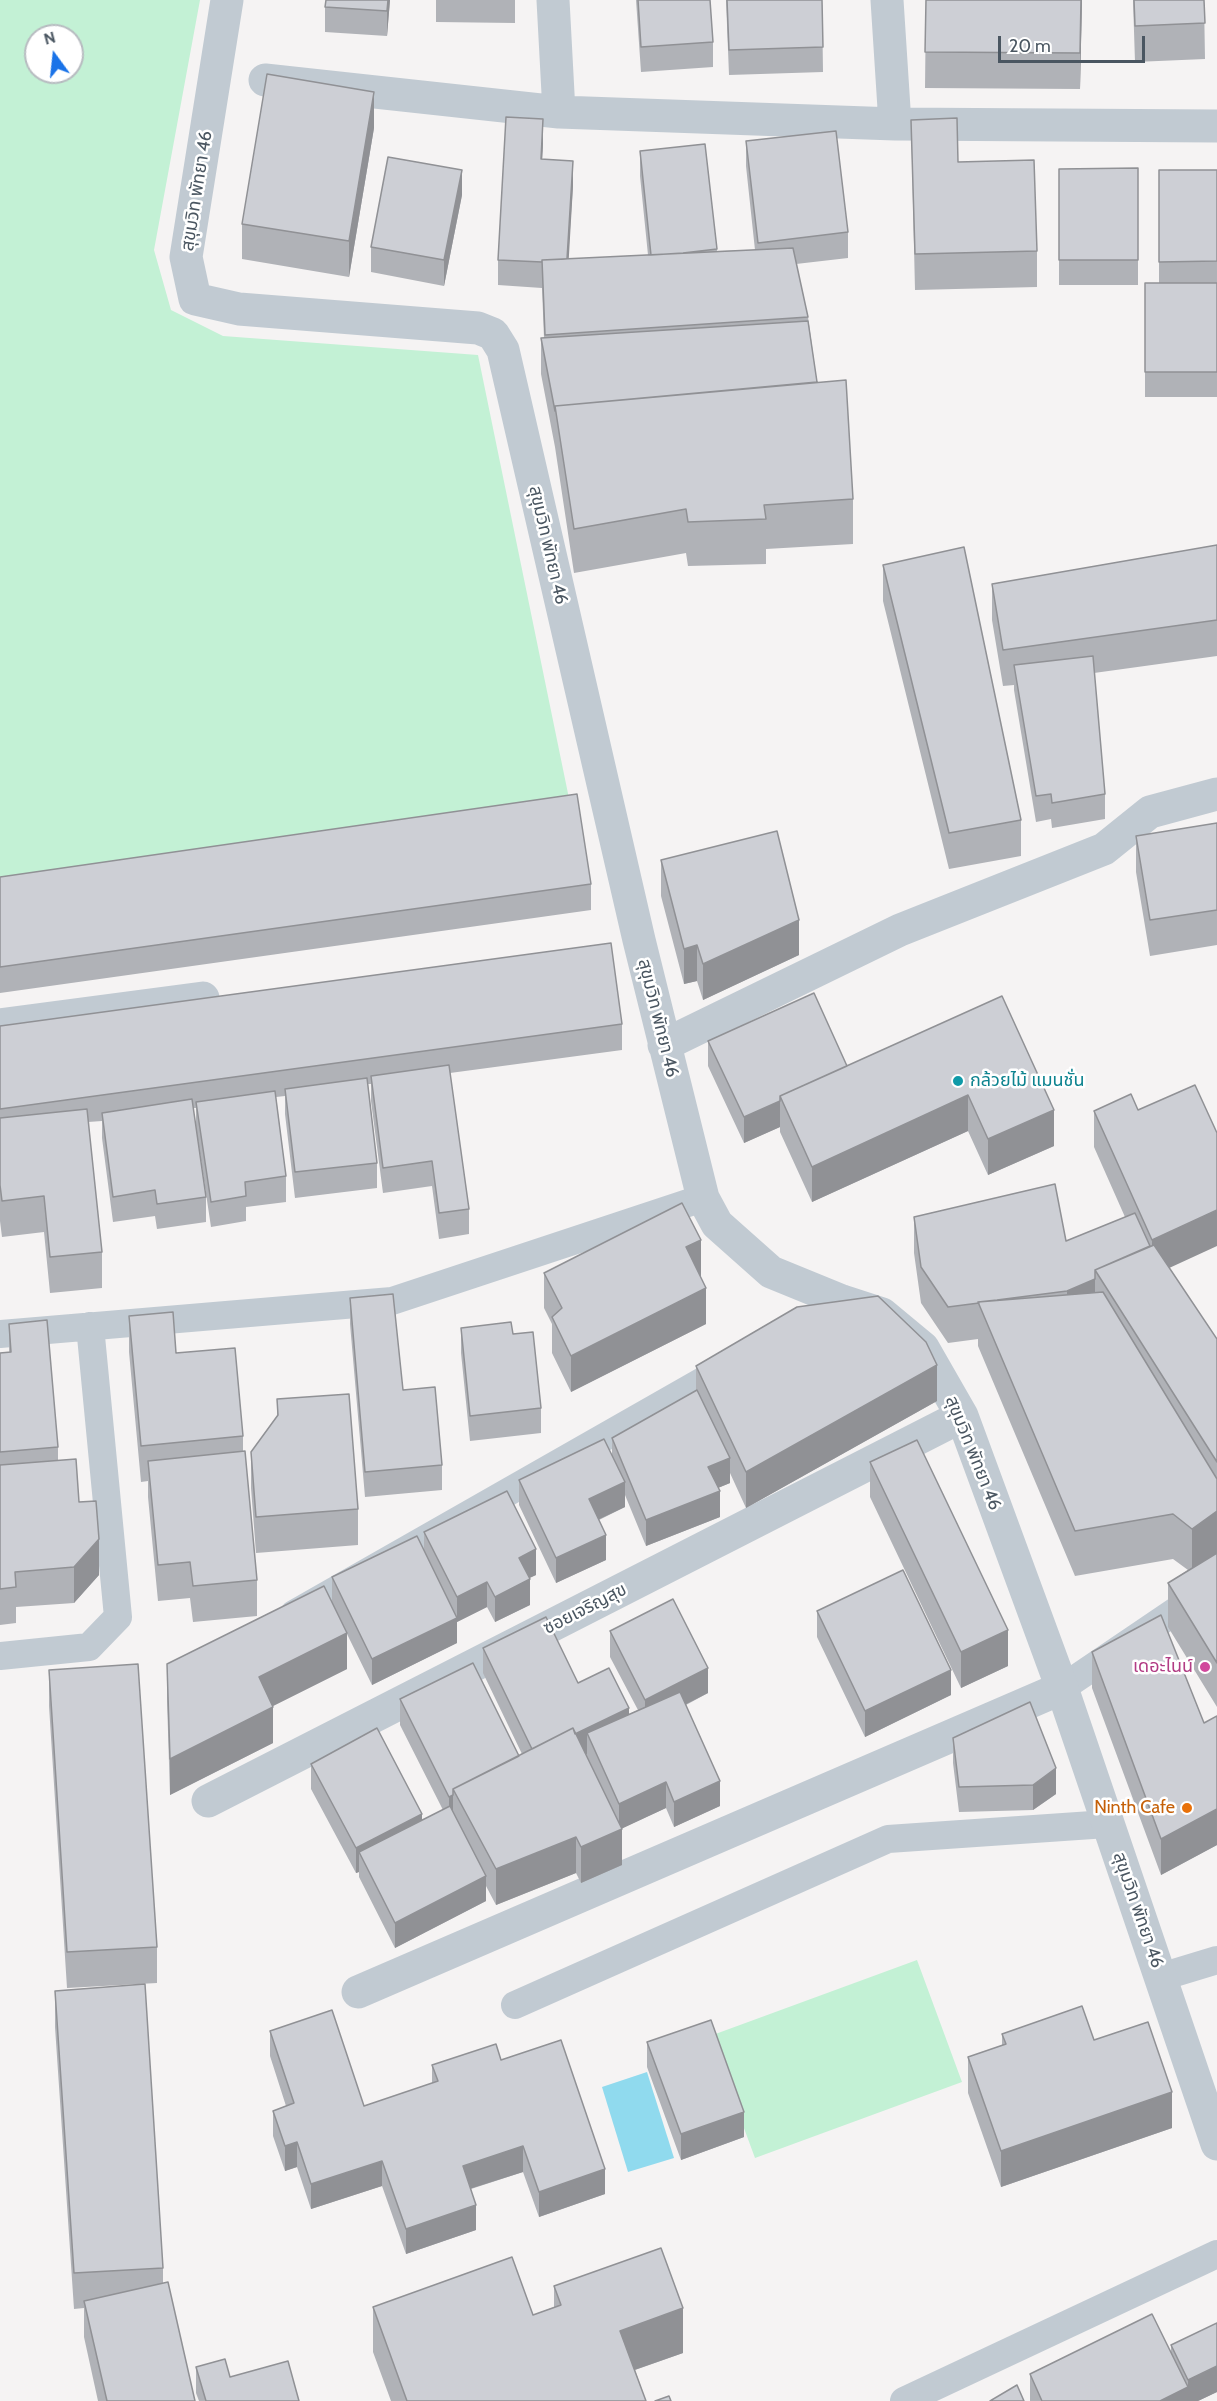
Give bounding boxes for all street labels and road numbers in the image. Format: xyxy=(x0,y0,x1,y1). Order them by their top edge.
street label: สุขุมวิท พัทยา 46 xyxy=(177,129,217,253)
street label: สุขุมวิท พัทยา 46 xyxy=(524,484,572,606)
street label: สุขุมวิท พัทยา 46 xyxy=(633,957,683,1079)
street label: สุขุมวิท พัทยา 46 xyxy=(940,1393,1006,1513)
street label: ซอยเจริญสุข xyxy=(540,1579,630,1639)
street label: สุขุมวิท พัทยา 46 xyxy=(1108,1849,1168,1971)

